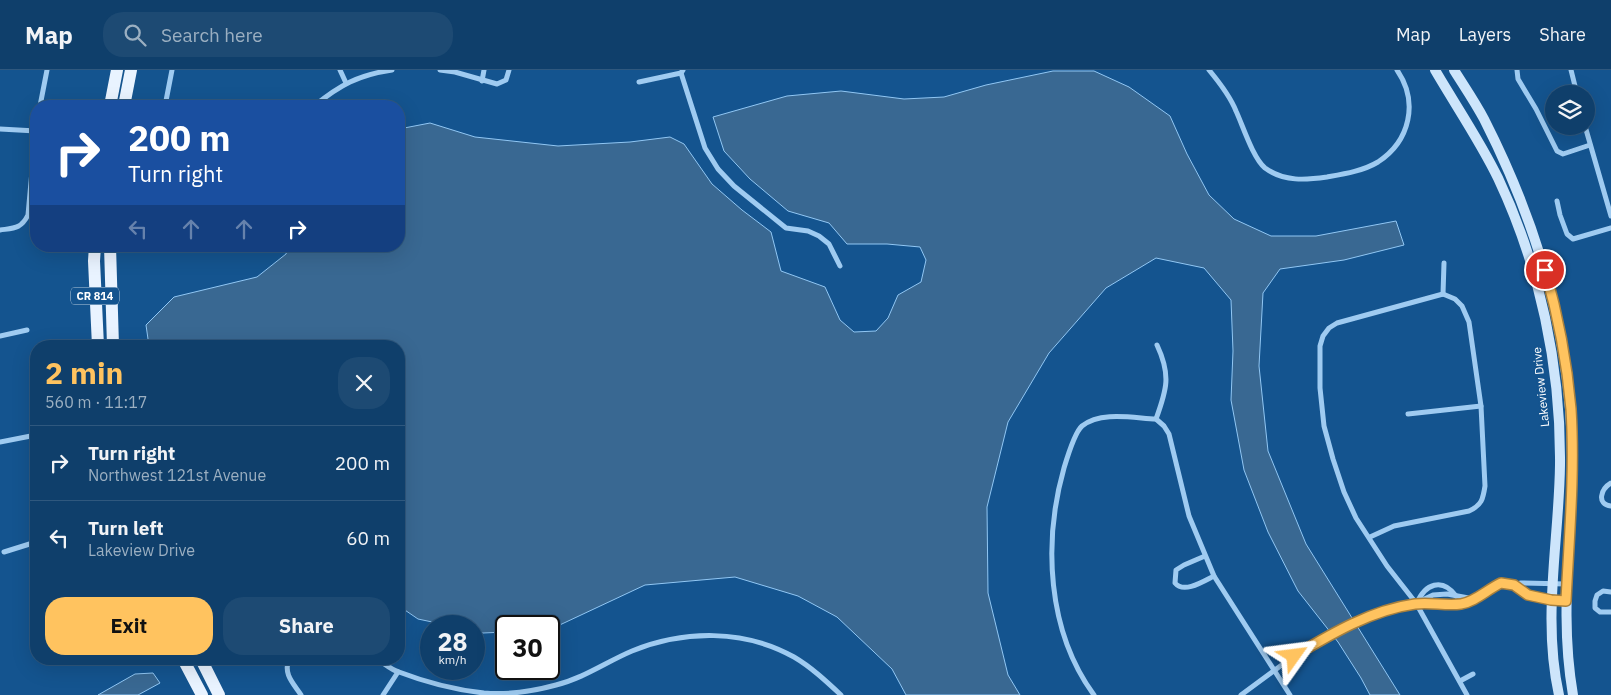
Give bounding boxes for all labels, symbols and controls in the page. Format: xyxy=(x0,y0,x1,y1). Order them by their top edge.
search box xyxy=(103,12,453,57)
text: Map xyxy=(25,19,73,51)
icon: search xyxy=(121,21,149,49)
text: Search here xyxy=(161,23,263,47)
text: Map xyxy=(1396,23,1431,46)
text: Layers xyxy=(1459,23,1511,46)
text: Share xyxy=(1539,23,1586,46)
map controls xyxy=(1545,85,1595,135)
button: layers xyxy=(1545,85,1595,135)
text: 200 m xyxy=(128,115,231,161)
icon: right xyxy=(45,120,110,185)
text: Turn right xyxy=(128,159,223,188)
icon: left xyxy=(124,215,152,243)
icon: ahead xyxy=(177,215,205,243)
icon: ahead xyxy=(230,215,258,243)
icon: right xyxy=(283,215,311,243)
pin xyxy=(1524,249,1566,291)
icon: arrive xyxy=(1531,256,1559,284)
road number: CR 814 xyxy=(71,288,119,305)
street label: Lakeview Drive xyxy=(1529,346,1552,428)
text: 2 min xyxy=(45,353,123,392)
button: close xyxy=(338,357,390,409)
text: 560 m · 11:17 xyxy=(45,392,147,412)
text: Turn right xyxy=(88,441,175,465)
icon: right xyxy=(45,449,73,477)
text: 200 m xyxy=(335,451,390,475)
text: Northwest 121st Avenue xyxy=(88,465,266,485)
text: Turn left xyxy=(88,516,164,540)
icon: left xyxy=(45,524,73,552)
text: 60 m xyxy=(346,526,390,550)
text: Lakeview Drive xyxy=(88,540,195,560)
button: Exit xyxy=(45,597,213,655)
button: Share xyxy=(223,597,390,655)
speed limit sign: 30 xyxy=(495,615,560,680)
text: 28 xyxy=(437,625,468,658)
position arrow xyxy=(1267,629,1319,681)
text: km/h xyxy=(438,652,467,667)

